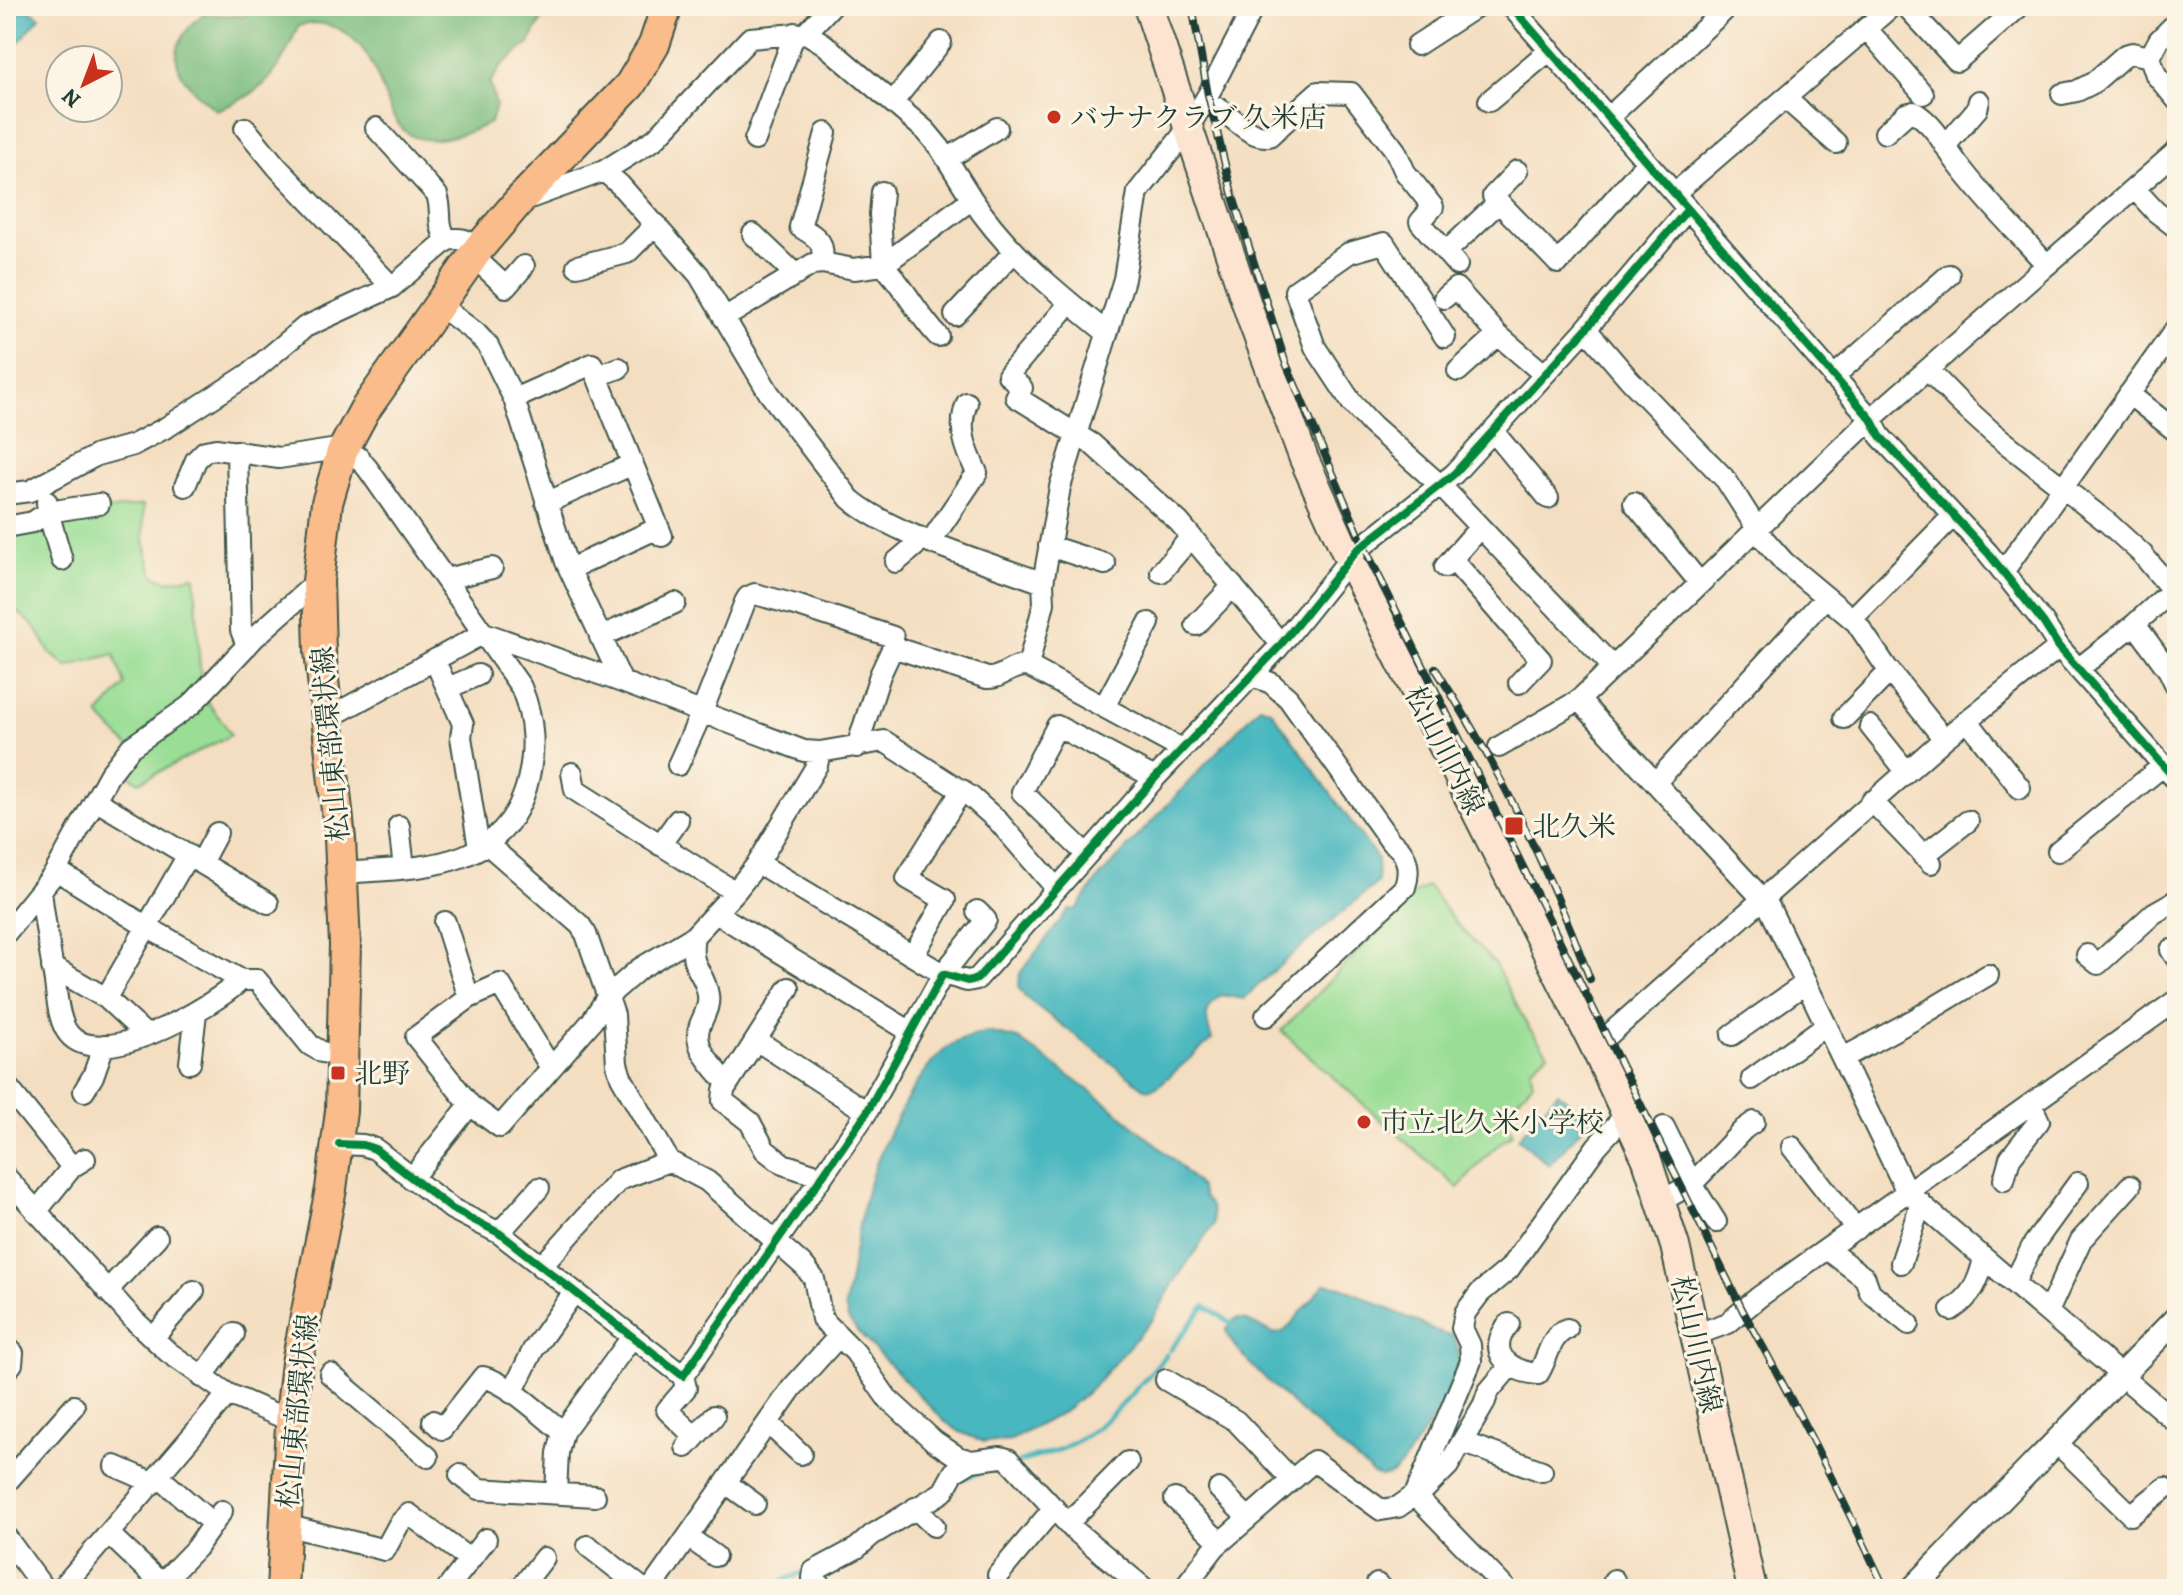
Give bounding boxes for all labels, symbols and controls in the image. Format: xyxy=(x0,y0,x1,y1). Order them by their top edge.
north arrow xyxy=(44,44,124,124)
text: N xyxy=(55,82,87,115)
place label: バナナクラブ 久米店 xyxy=(1070,99,1326,137)
marker: バナナクラブ 久米店 xyxy=(1045,108,1063,126)
street label: 松山東部環状線 xyxy=(304,645,358,843)
street label: 松山川内線 xyxy=(1395,679,1493,821)
place label: 北久米 xyxy=(1532,808,1616,846)
marker: 北久米 xyxy=(1503,815,1525,837)
place label: 北野 xyxy=(354,1055,410,1093)
marker: 北野 xyxy=(329,1064,347,1082)
place label: 市立北久米小学校 xyxy=(1380,1104,1604,1142)
marker: 市立北久米小学校 xyxy=(1355,1113,1373,1131)
street label: 松山川内線 xyxy=(1662,1272,1730,1417)
street label: 松山東部環状線 xyxy=(269,1312,327,1511)

